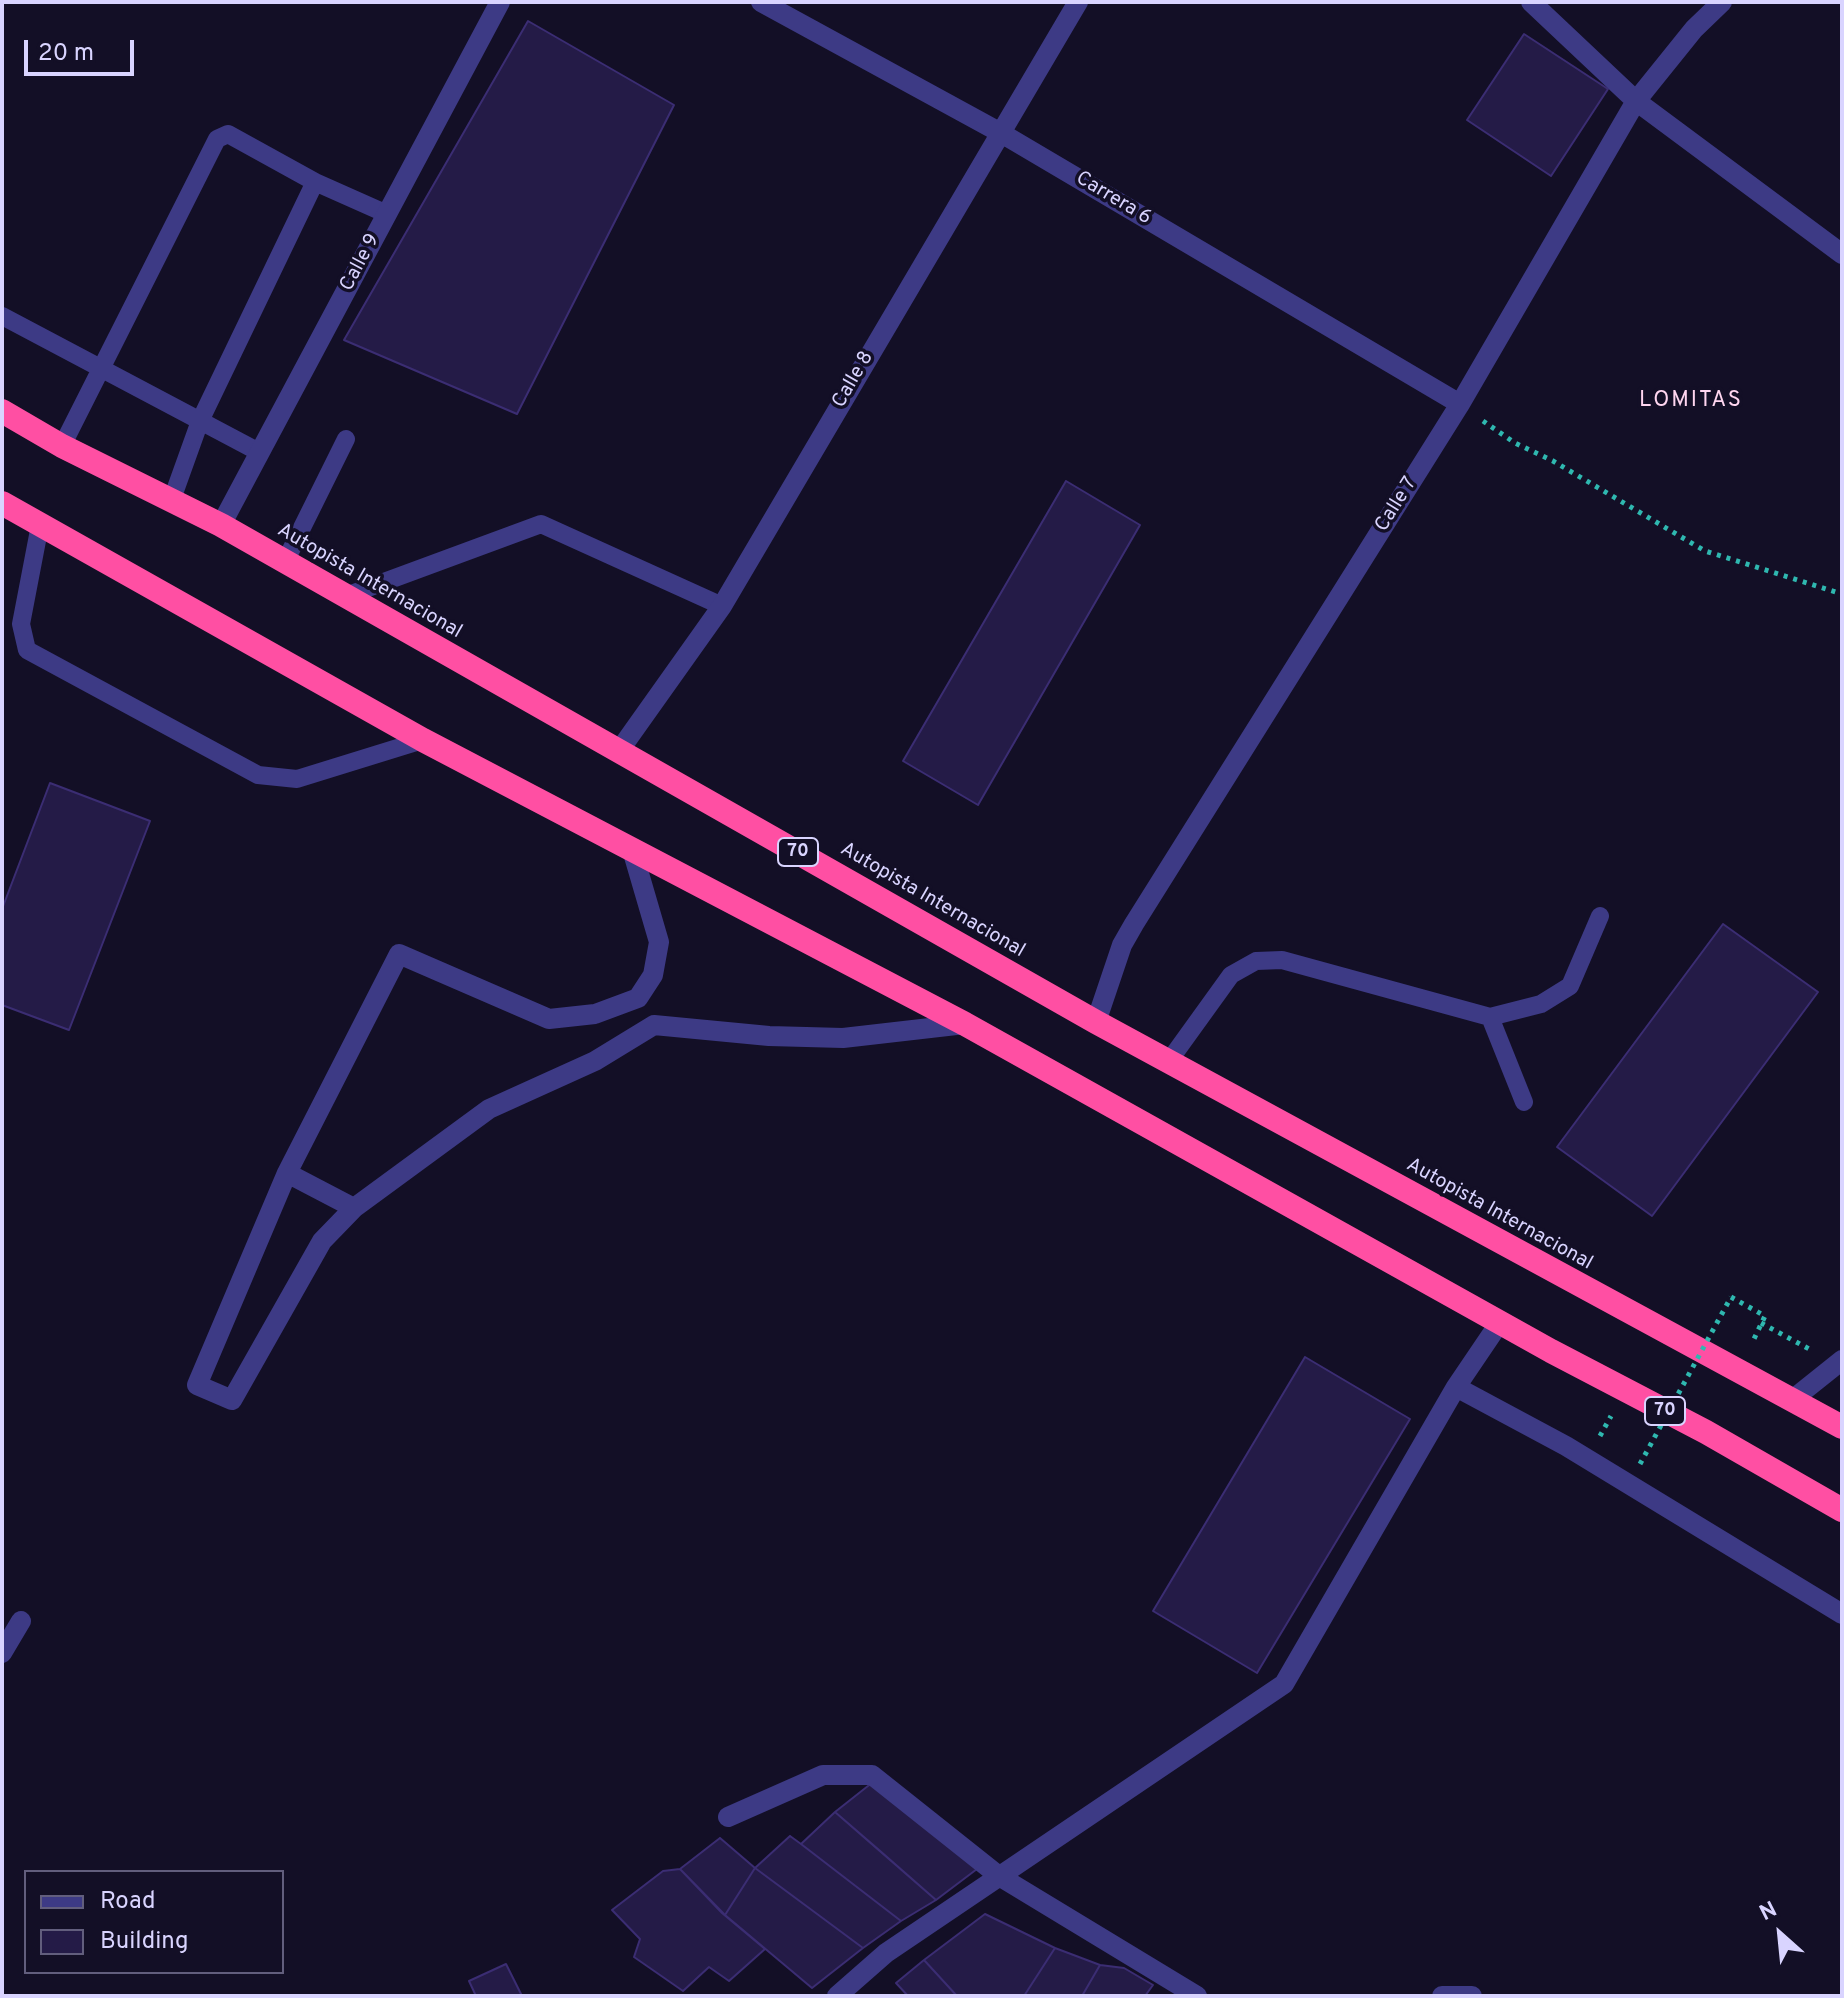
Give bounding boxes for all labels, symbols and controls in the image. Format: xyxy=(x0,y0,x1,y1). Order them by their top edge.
scale bar xyxy=(28,24,138,74)
text: 20 m xyxy=(38,39,94,69)
street label: Carrera 6 xyxy=(1071,167,1155,231)
street label: Calle 9 xyxy=(336,230,386,296)
street label: Calle 8 xyxy=(828,347,880,413)
district label: LOMITAS xyxy=(1639,389,1743,415)
street label: Calle 7 xyxy=(1371,473,1423,537)
street label: Autopista Internacional xyxy=(272,519,466,645)
road number: 70 xyxy=(778,838,818,866)
street label: Autopista Internacional xyxy=(835,838,1029,964)
street label: Autopista Internacional xyxy=(1402,1154,1596,1276)
road number: 70 xyxy=(1645,1397,1685,1425)
legend xyxy=(24,1870,284,1974)
text: Road xyxy=(100,1887,156,1917)
north arrow xyxy=(1740,1894,1820,1974)
text: N xyxy=(1756,1897,1782,1928)
text: Building xyxy=(100,1927,189,1957)

